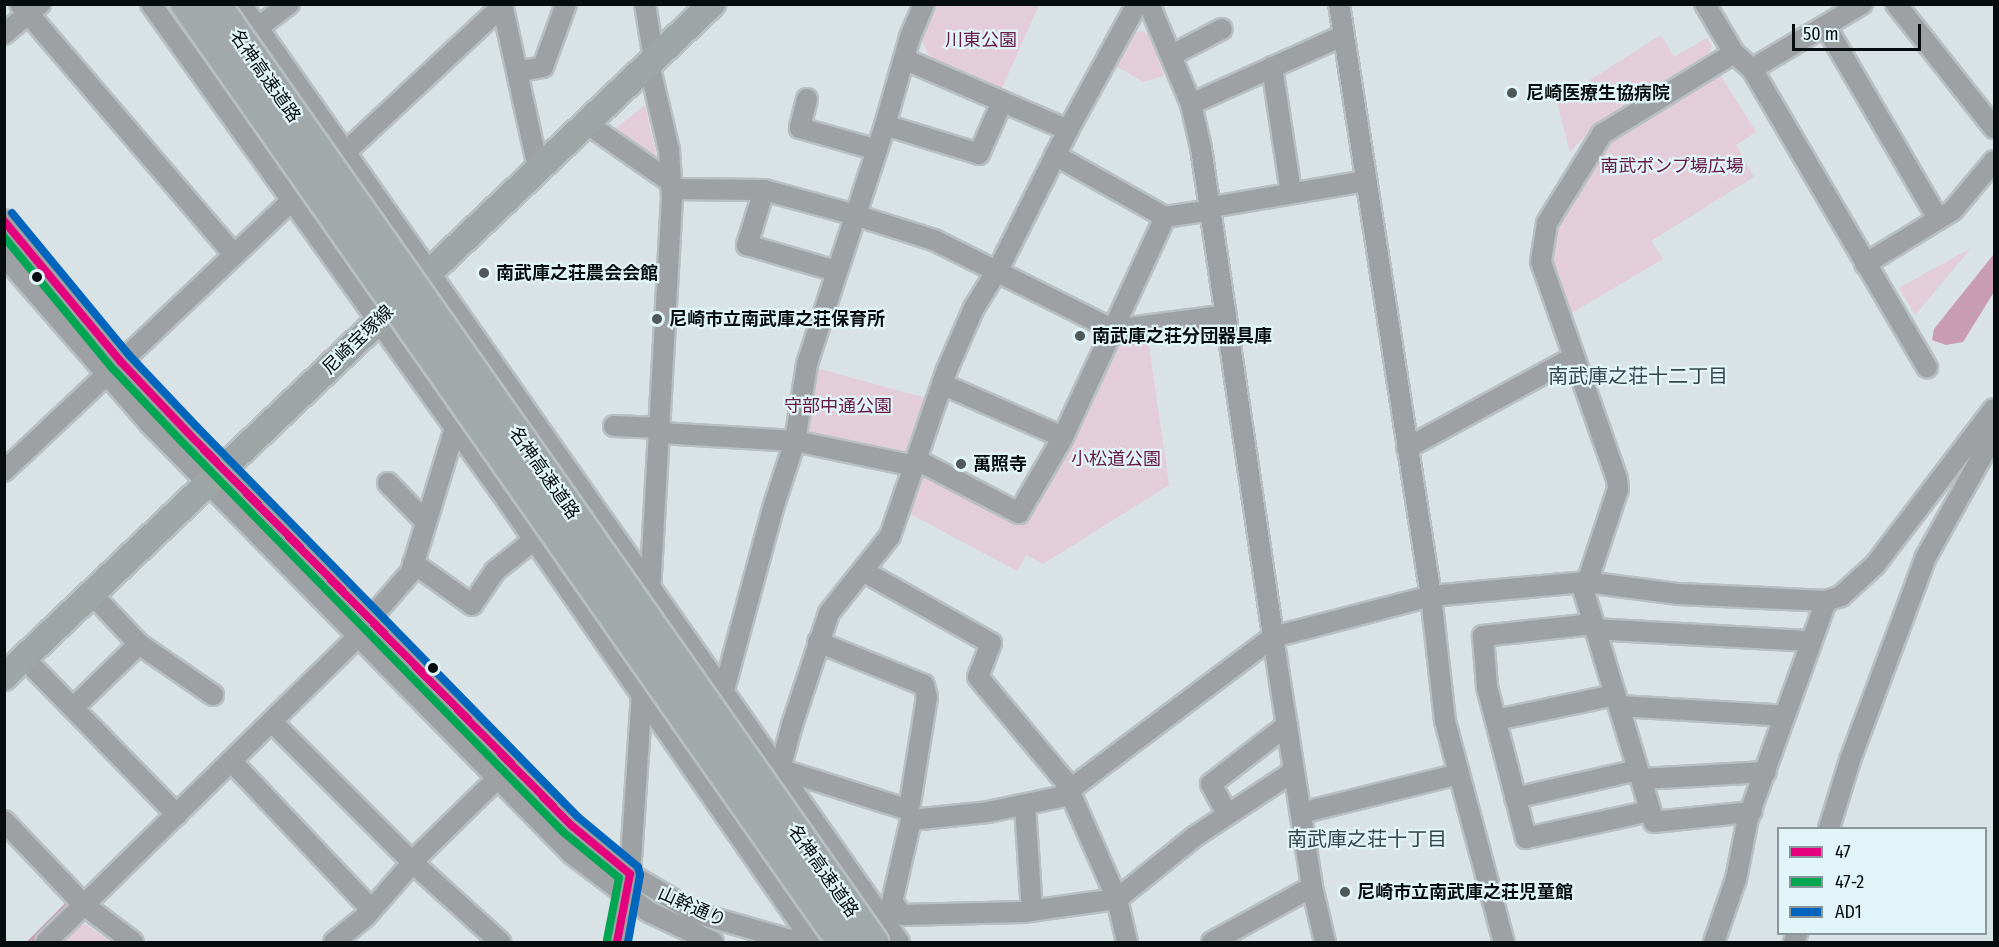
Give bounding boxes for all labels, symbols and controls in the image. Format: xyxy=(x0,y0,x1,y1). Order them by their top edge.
scale bar xyxy=(1795,12,1924,50)
text: 50 m xyxy=(1803,23,1839,45)
street label: 名神高速道路 xyxy=(225,26,305,126)
park label: 川東公園 xyxy=(945,29,1017,51)
place label: 尼崎医療生協病院 xyxy=(1526,82,1670,104)
marker: 尼崎医療生協病院 xyxy=(1503,84,1521,102)
park label: 南武ポンプ場広場 xyxy=(1600,155,1744,177)
place label: 南武庫之荘農会会館 xyxy=(496,262,658,284)
marker: 南武庫之荘農会会館 xyxy=(477,266,491,280)
unlabelled marker xyxy=(31,271,43,283)
street label: 尼崎宝塚線 xyxy=(318,301,398,379)
place label: 尼崎市立南武庫之荘保育所 xyxy=(669,308,885,330)
marker: 尼崎市立南武庫之荘保育所 xyxy=(650,312,664,326)
place label: 南武庫之荘分団器具庫 xyxy=(1092,325,1272,347)
marker: 南武庫之荘分団器具庫 xyxy=(1073,329,1087,343)
district label: 南武庫之荘十二丁目 xyxy=(1548,364,1728,388)
park label: 守部中通公園 xyxy=(784,395,892,417)
street label: 名神高速道路 xyxy=(504,423,584,523)
park label: 小松道公園 xyxy=(1071,448,1161,470)
place label: 萬照寺 xyxy=(973,453,1027,475)
marker: 萬照寺 xyxy=(954,457,968,471)
unlabelled marker xyxy=(427,662,439,674)
street label: 名神高速道路 xyxy=(783,821,863,921)
district label: 南武庫之荘十丁目 xyxy=(1287,827,1447,851)
legend xyxy=(1777,827,1987,935)
text: 47 xyxy=(1835,841,1851,863)
text: 47-2 xyxy=(1835,871,1864,893)
place label: 尼崎市立南武庫之荘児童館 xyxy=(1357,881,1573,903)
street label: 山幹通り xyxy=(655,882,729,932)
marker: 尼崎市立南武庫之荘児童館 xyxy=(1338,885,1352,899)
text: AD1 xyxy=(1835,901,1862,923)

